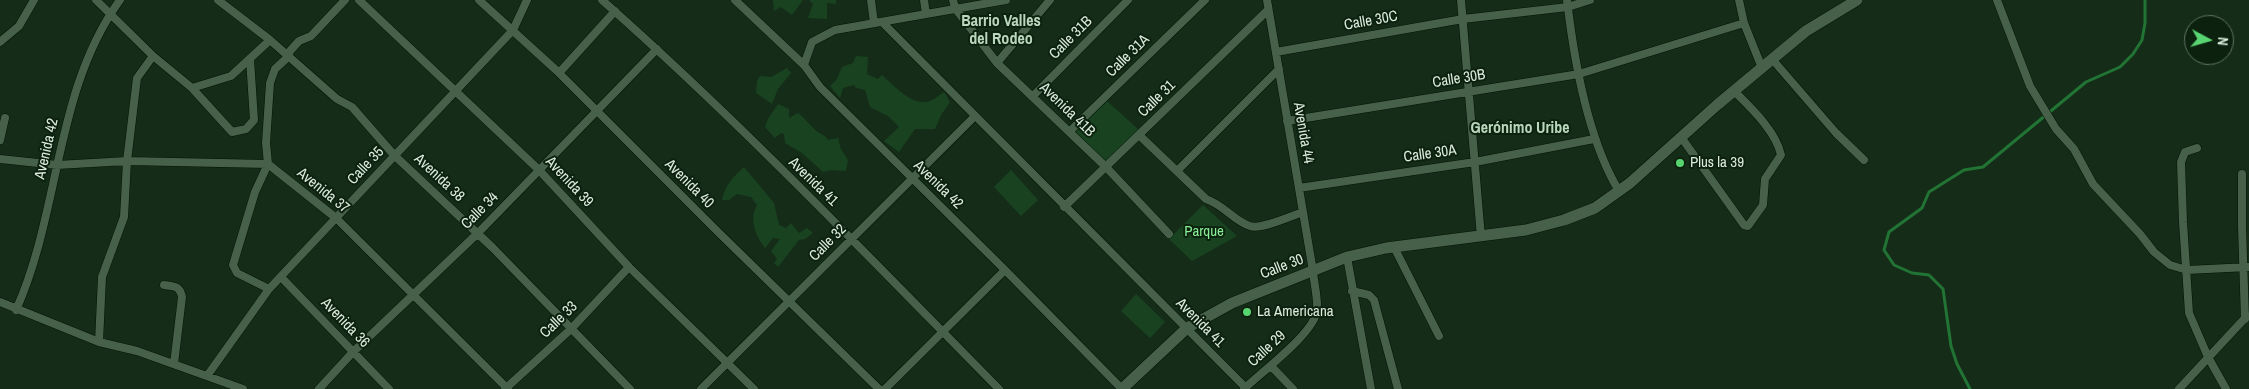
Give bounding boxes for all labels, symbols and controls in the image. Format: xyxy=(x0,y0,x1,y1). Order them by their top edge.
street label: Calle 30C xyxy=(1343,7,1399,35)
district label: Barrio Valles del Rodeo xyxy=(961,12,1041,50)
street label: Calle 31B xyxy=(1046,13,1096,63)
north arrow xyxy=(2184,15,2234,65)
street label: Calle 31A xyxy=(1103,31,1153,81)
text: N xyxy=(2214,36,2232,47)
street label: Calle 30B xyxy=(1431,66,1487,92)
street label: Calle 31 xyxy=(1135,77,1179,121)
street label: Avenida 41B xyxy=(1035,79,1099,141)
street label: Avenida 44 xyxy=(1289,101,1317,165)
street label: Avenida 42 xyxy=(31,117,63,181)
district label: Gerónimo Uribe xyxy=(1470,119,1570,139)
street label: Calle 30A xyxy=(1402,141,1458,167)
street label: Calle 35 xyxy=(344,143,388,189)
street label: Avenida 38 xyxy=(410,150,468,206)
street label: Avenida 39 xyxy=(541,153,597,211)
street label: Avenida 41 xyxy=(784,154,842,210)
place label: Plus la 39 xyxy=(1690,154,1744,172)
street label: Avenida 40 xyxy=(661,156,717,212)
street label: Avenida 42 xyxy=(909,157,967,213)
marker: Plus la 39 xyxy=(1674,157,1686,169)
street label: Avenida 37 xyxy=(293,164,353,218)
street label: Calle 34 xyxy=(458,189,502,233)
street label: Calle 32 xyxy=(806,221,850,265)
park label: Parque xyxy=(1184,223,1224,241)
street label: Calle 30 xyxy=(1258,251,1306,283)
street label: Avenida 36 xyxy=(317,294,373,352)
street label: Avenida 41 xyxy=(1172,295,1228,351)
street label: Calle 33 xyxy=(537,298,581,342)
place label: La Americana xyxy=(1257,303,1334,321)
marker: La Americana xyxy=(1241,306,1253,318)
street label: Calle 29 xyxy=(1244,327,1290,371)

